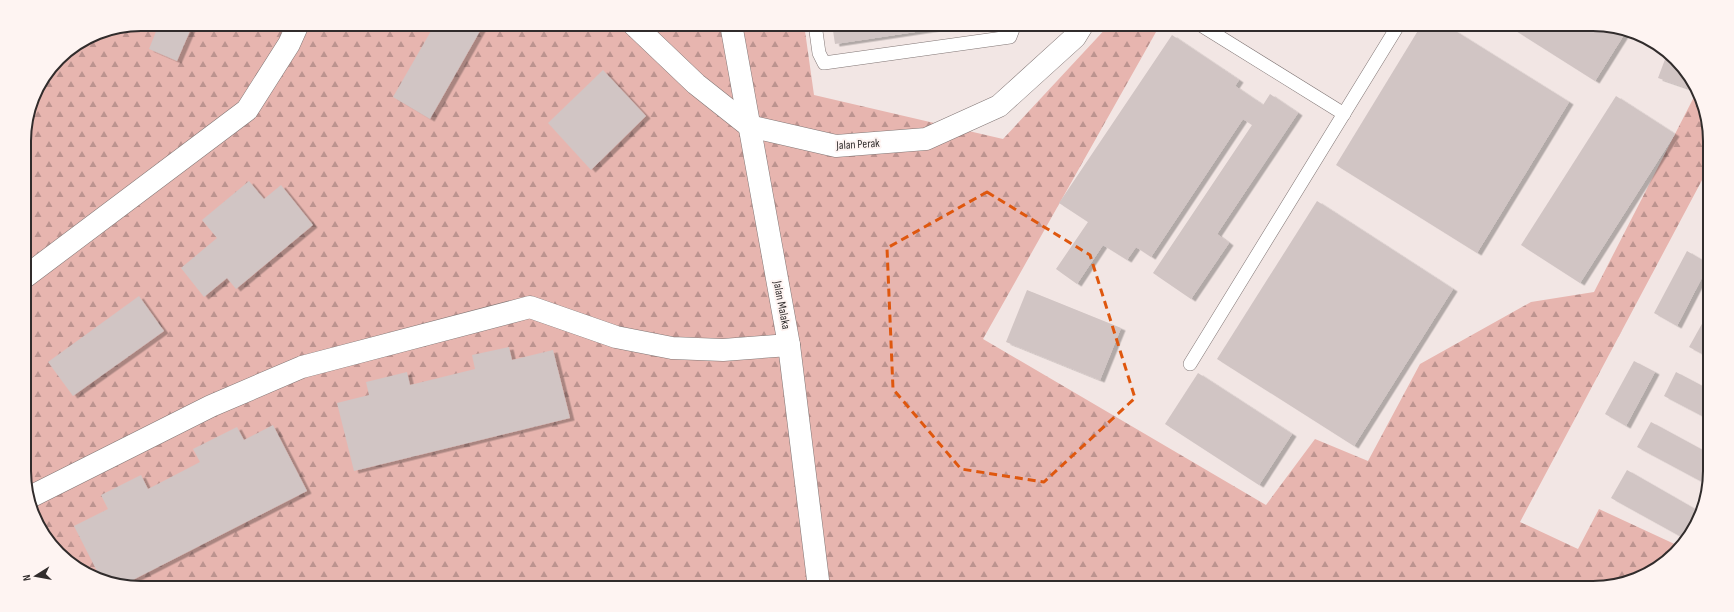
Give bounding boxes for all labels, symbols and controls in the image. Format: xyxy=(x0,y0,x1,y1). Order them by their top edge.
street label: Jalan Perak xyxy=(835,136,880,153)
street label: Jalan Malaka xyxy=(769,279,794,331)
north arrow xyxy=(16,556,56,596)
text: N xyxy=(20,574,34,582)

